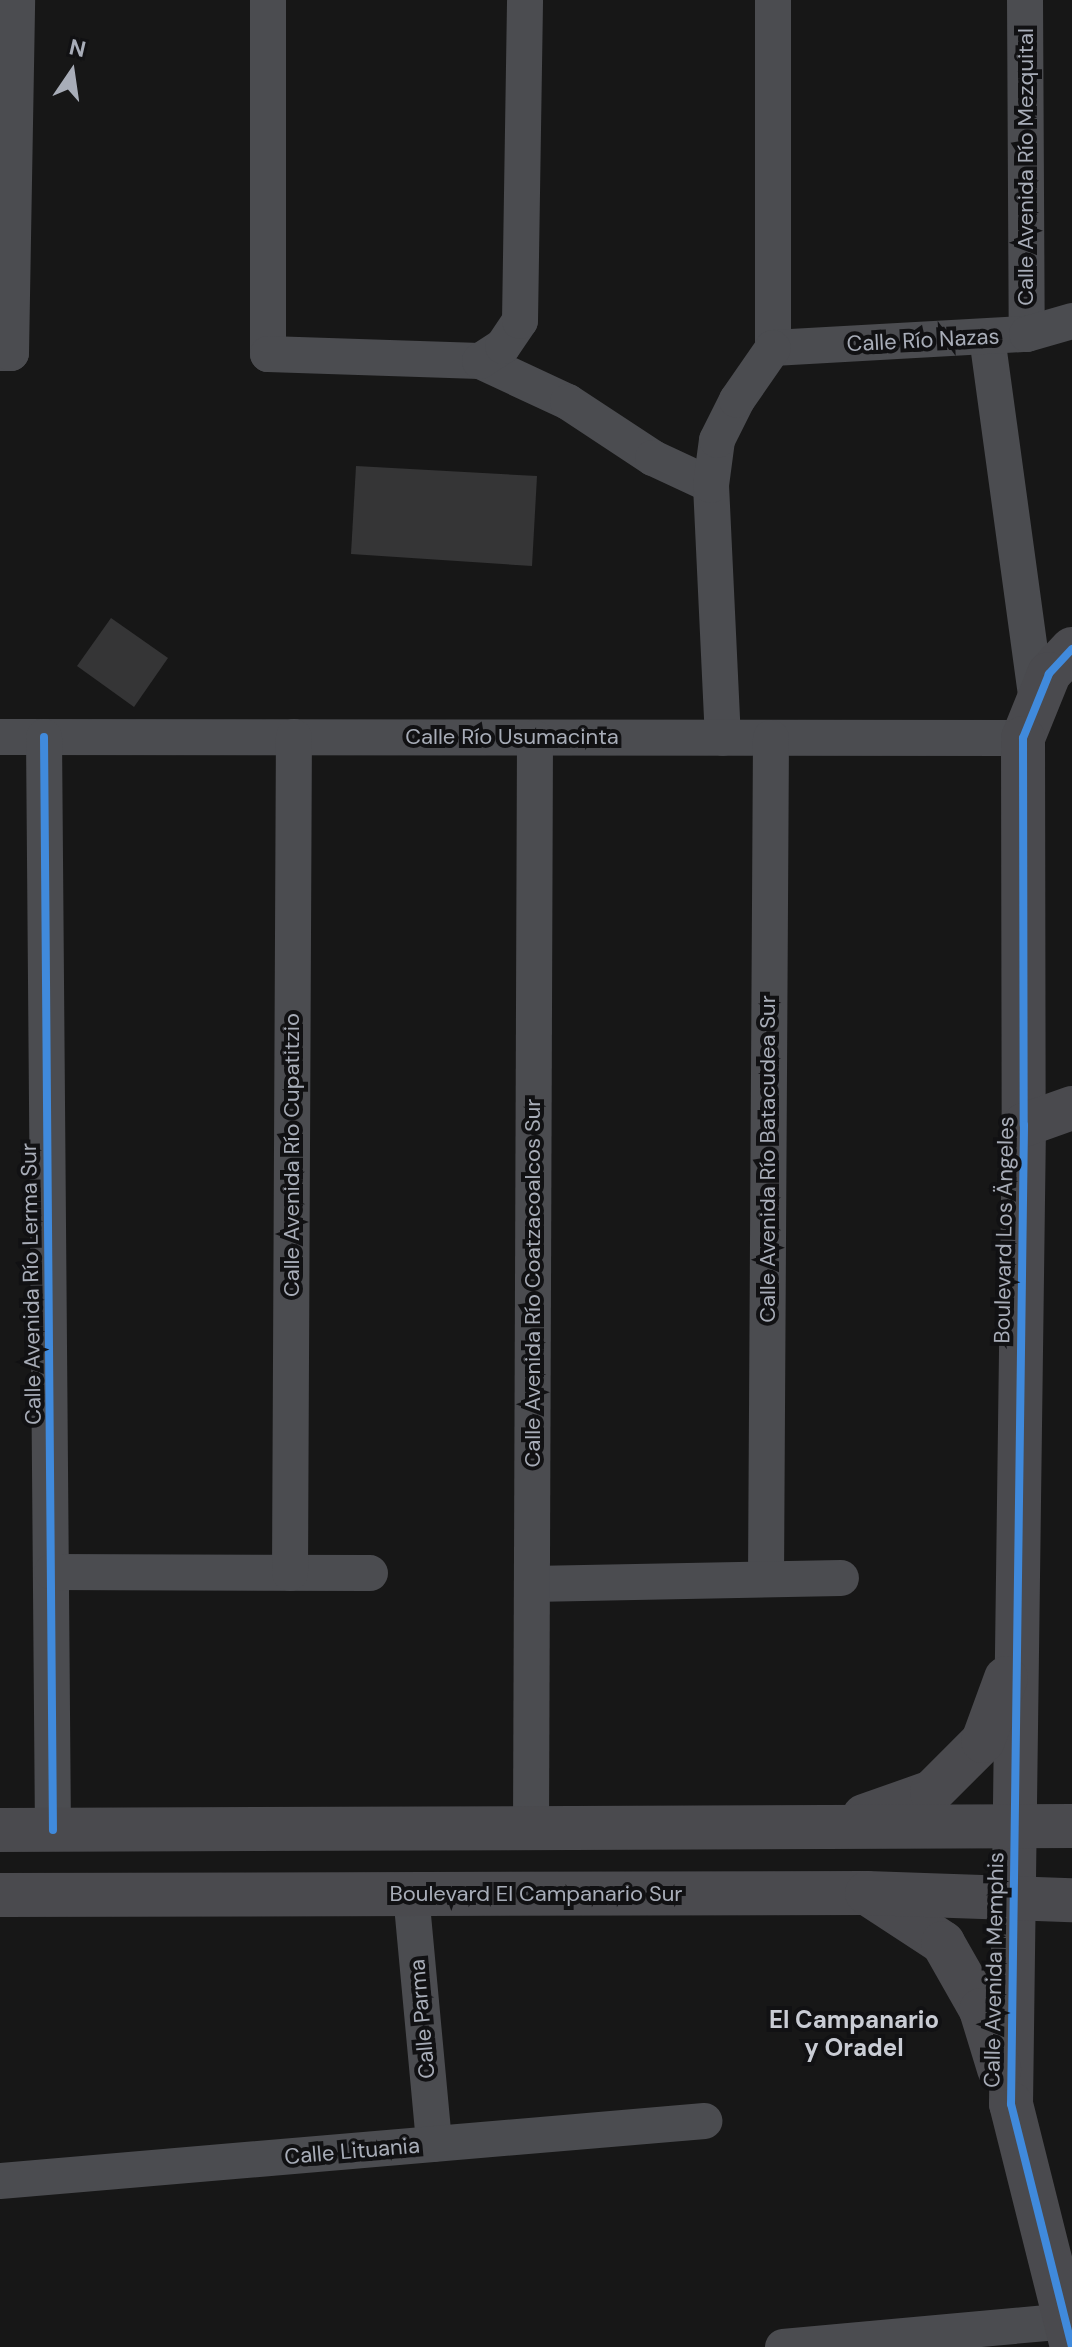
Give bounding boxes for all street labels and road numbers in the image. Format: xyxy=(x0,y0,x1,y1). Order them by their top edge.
street label: Calle Avenida Río Mezquital xyxy=(1013,28,1039,306)
street label: Calle Río Nazas xyxy=(846,323,1000,357)
street label: Calle Río Usumacinta xyxy=(405,724,619,750)
street label: Calle Avenida Río Batacudea Sur xyxy=(755,995,781,1323)
street label: Calle Avenida Río Cupatitzio xyxy=(279,1013,305,1297)
street label: Calle Avenida Río Coatzacoalcos Sur xyxy=(520,1098,546,1468)
street label: Boulevard Los Ängeles xyxy=(989,1116,1019,1344)
street label: Calle Avenida Río Lerma Sur xyxy=(15,1143,47,1425)
street label: Calle Avenida Memphis xyxy=(979,1852,1009,2088)
street label: Boulevard El Campanario Sur xyxy=(390,1881,682,1907)
street label: Calle Parma xyxy=(404,1958,440,2080)
street label: Calle Lituania xyxy=(283,2132,421,2170)

